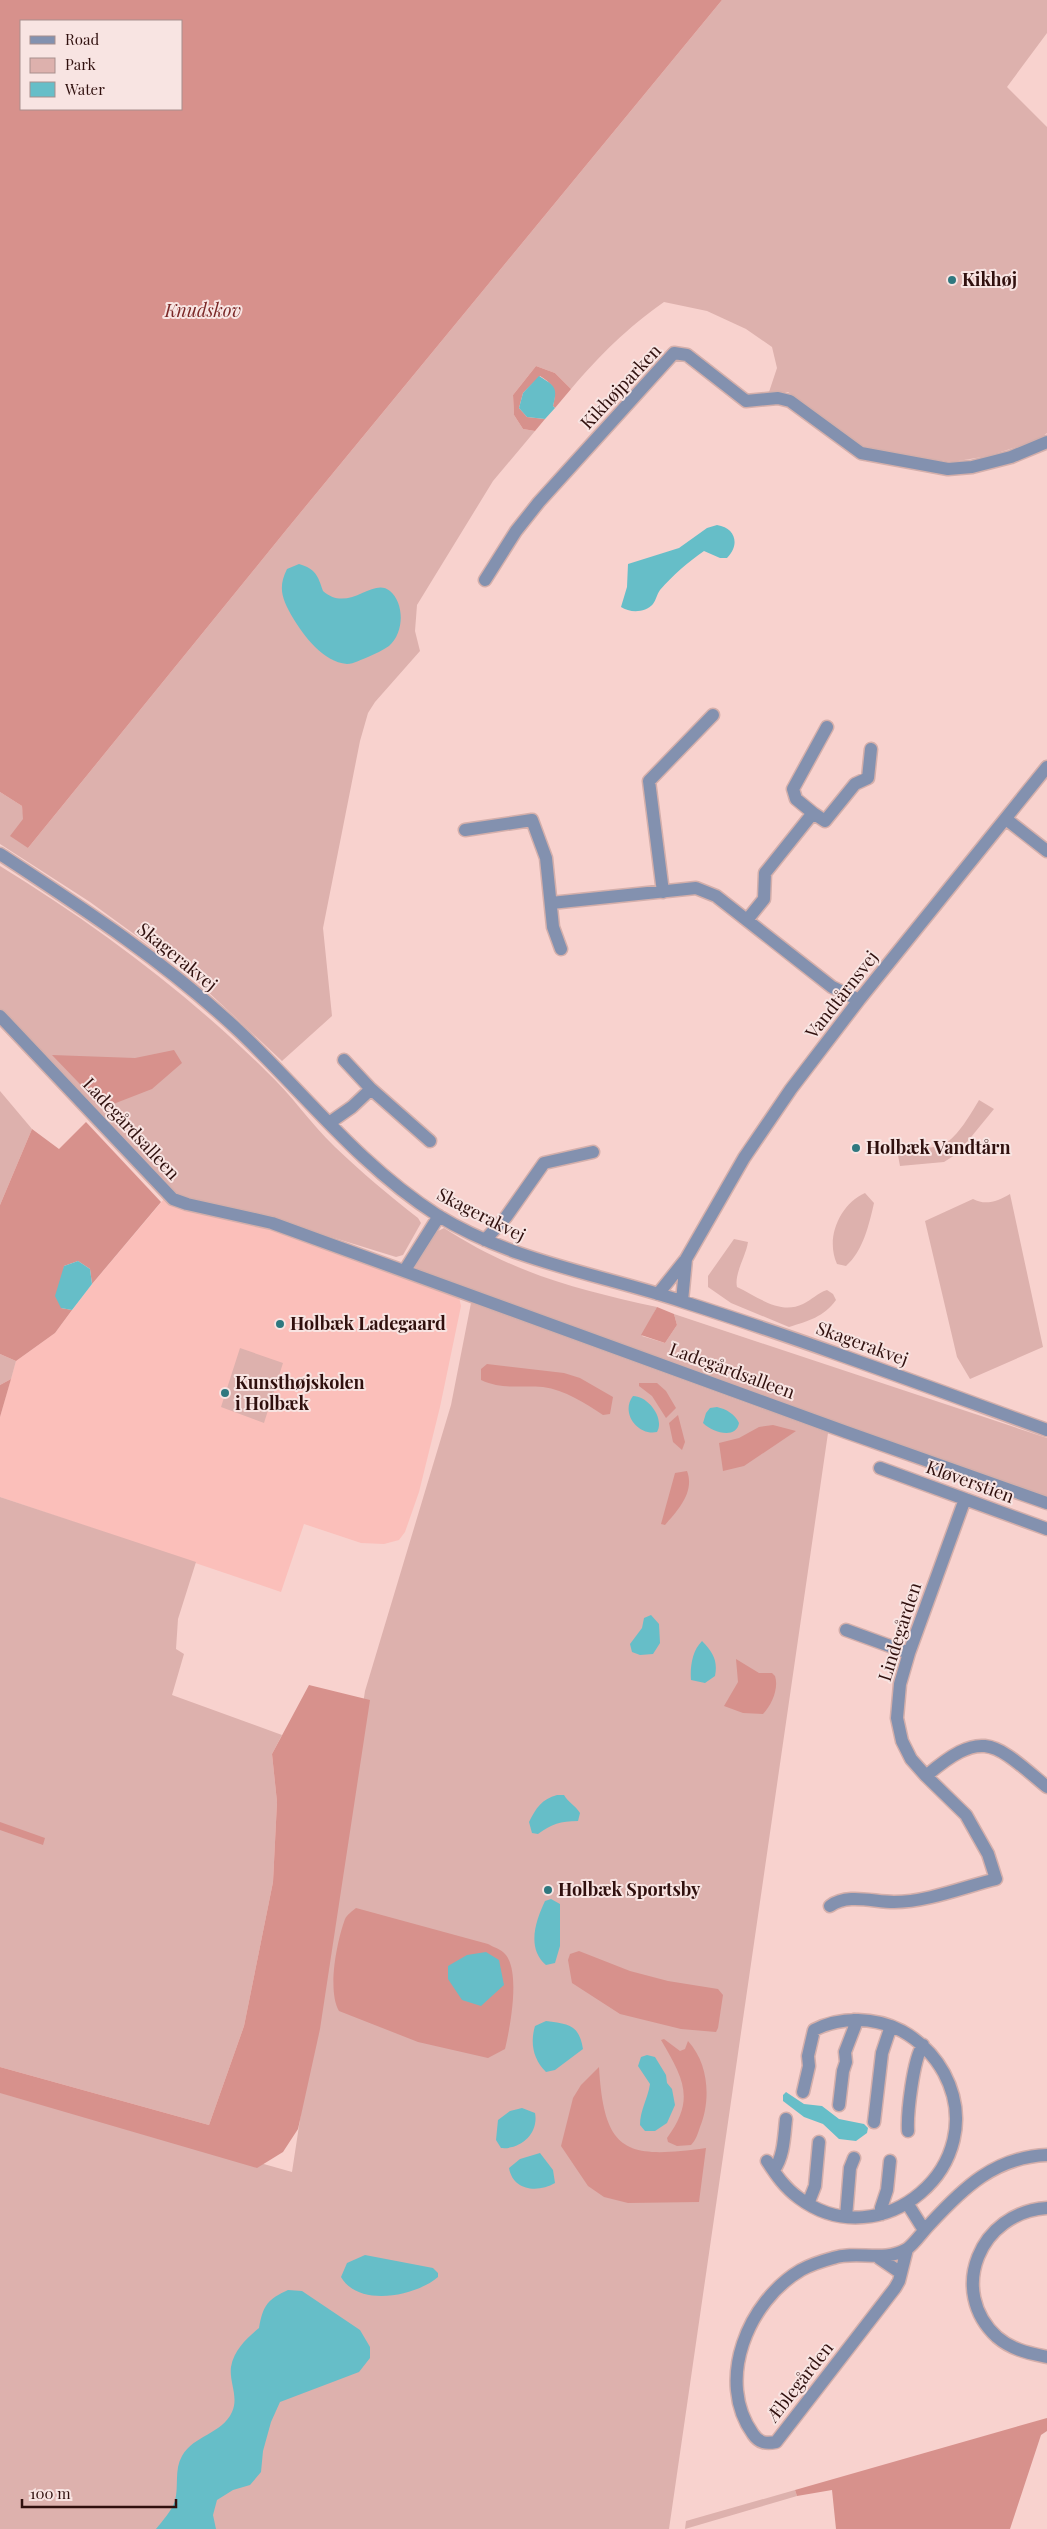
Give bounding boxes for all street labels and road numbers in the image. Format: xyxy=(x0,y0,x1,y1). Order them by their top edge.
street label: Kikhøjparken xyxy=(575,338,666,434)
street label: Skagerakvej xyxy=(133,917,223,996)
street label: Vandtårnsvej xyxy=(799,946,883,1044)
street label: Ladegårdsalleen xyxy=(78,1072,186,1185)
street label: Skagerakvej xyxy=(433,1182,530,1247)
street label: Skagerakvej xyxy=(813,1315,912,1371)
street label: Ladegårdsalleen xyxy=(666,1336,799,1404)
street label: Kløverstien xyxy=(923,1454,1018,1508)
street label: Lindegården xyxy=(872,1579,926,1684)
street label: Æblegården xyxy=(760,2336,838,2427)

